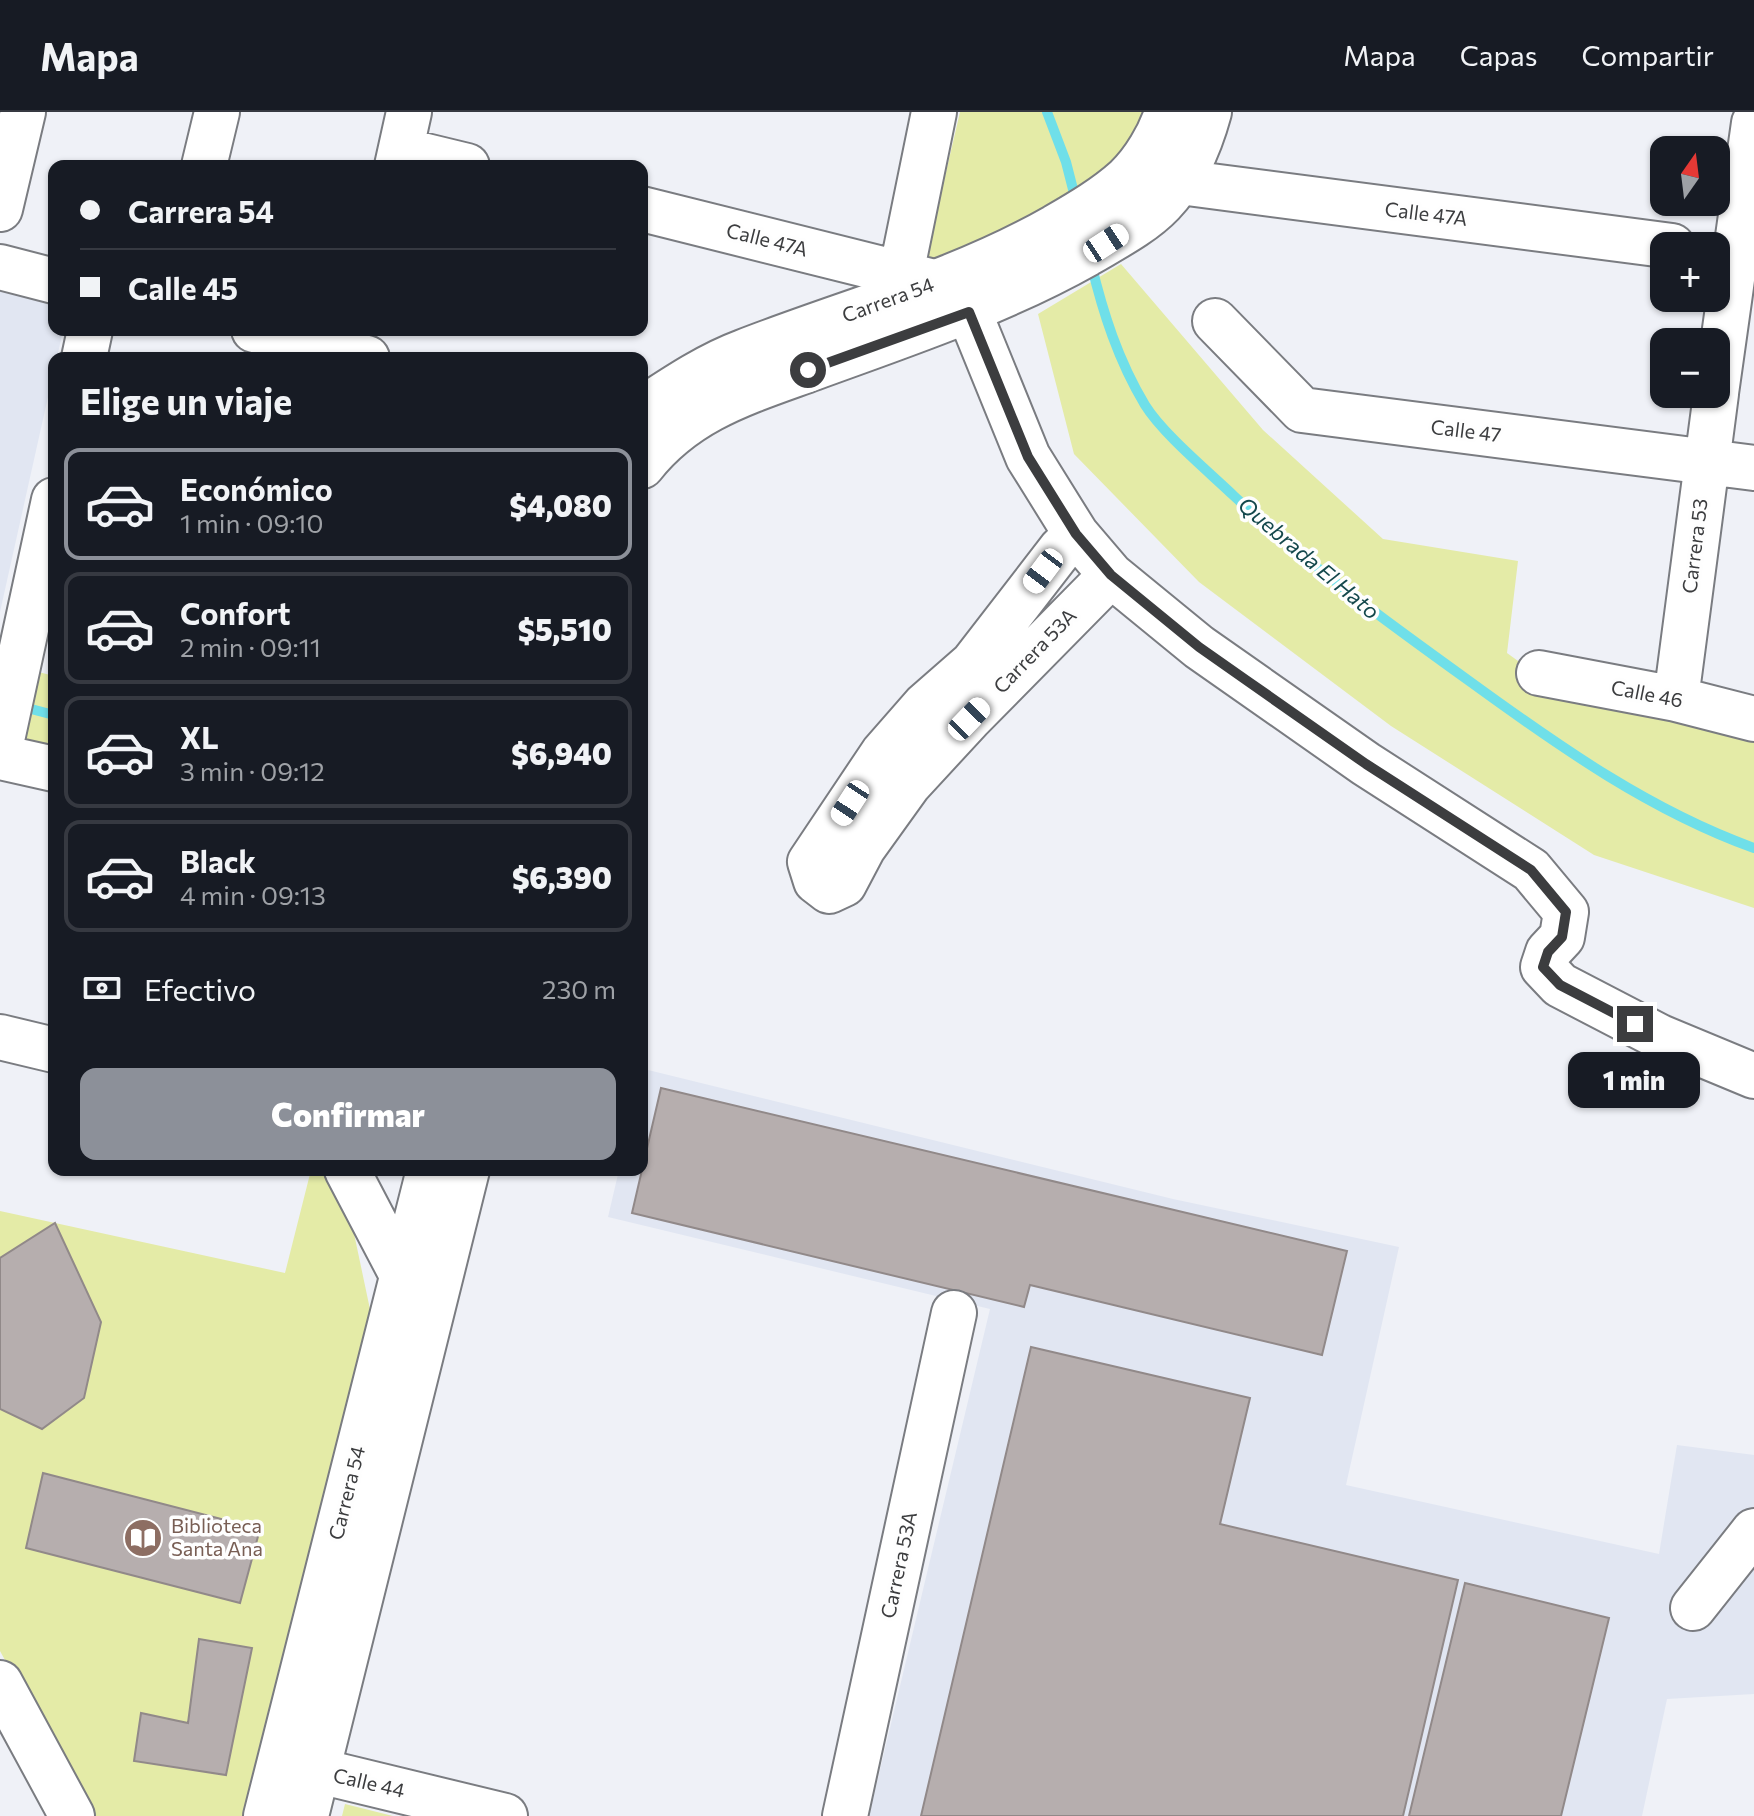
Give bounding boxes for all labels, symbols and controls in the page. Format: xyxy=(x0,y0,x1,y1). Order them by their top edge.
text: Mapa xyxy=(40,32,139,79)
text: Mapa xyxy=(1343,38,1416,72)
text: Capas xyxy=(1460,38,1537,72)
text: Compartir xyxy=(1581,38,1714,72)
north arrow xyxy=(1650,136,1730,216)
map controls xyxy=(1650,136,1730,408)
text: Carrera 54 xyxy=(128,192,274,229)
street label: Calle 47A xyxy=(1383,196,1469,230)
street label: Calle 47A xyxy=(724,217,811,261)
car xyxy=(1079,220,1133,266)
button: + xyxy=(1650,232,1730,312)
text: Calle 45 xyxy=(128,269,238,306)
street label: Carrera 54 xyxy=(838,271,937,327)
button: − xyxy=(1650,328,1730,408)
route start xyxy=(790,352,826,388)
text: Elige un viaje xyxy=(80,378,292,422)
street label: Calle 47 xyxy=(1429,414,1503,446)
icon: car xyxy=(84,468,156,540)
text: Económico xyxy=(180,470,333,507)
text: $4,080 xyxy=(509,486,612,523)
water label: Quebrada El Hato xyxy=(1233,491,1386,625)
street label: Carrera 53 xyxy=(1676,497,1712,595)
text: 1 min · 09:10 xyxy=(180,507,323,538)
car xyxy=(1019,545,1067,597)
icon: car xyxy=(84,592,156,664)
text: Confort xyxy=(180,594,291,631)
street label: Carrera 53A xyxy=(988,603,1081,698)
text: $5,510 xyxy=(518,610,612,647)
text: 2 min · 09:11 xyxy=(180,631,321,662)
street label: Calle 46 xyxy=(1609,674,1685,712)
car xyxy=(944,693,994,745)
icon: car xyxy=(84,716,156,788)
text: XL xyxy=(180,718,219,755)
text: $6,940 xyxy=(511,734,612,771)
text: 3 min · 09:12 xyxy=(180,755,325,786)
car xyxy=(827,776,873,830)
icon: car xyxy=(84,840,156,912)
text: Black xyxy=(180,842,256,879)
text: $6,390 xyxy=(512,858,612,895)
text: 4 min · 09:13 xyxy=(180,879,326,910)
icon: cash xyxy=(80,966,124,1010)
text: Efectivo xyxy=(144,970,256,1007)
text: 230 m xyxy=(542,973,616,1004)
route end xyxy=(1617,1006,1653,1042)
callout: 1 min xyxy=(1569,1052,1701,1108)
text: 1 min xyxy=(1603,1064,1665,1095)
button: Confirmar xyxy=(80,1068,616,1160)
street label: Carrera 54 xyxy=(323,1443,369,1542)
street label: Carrera 53A xyxy=(875,1509,921,1620)
place label: Biblioteca Santa Ana xyxy=(171,1513,263,1560)
library icon: Biblioteca Santa Ana xyxy=(122,1517,164,1559)
street label: Calle 44 xyxy=(331,1762,407,1802)

